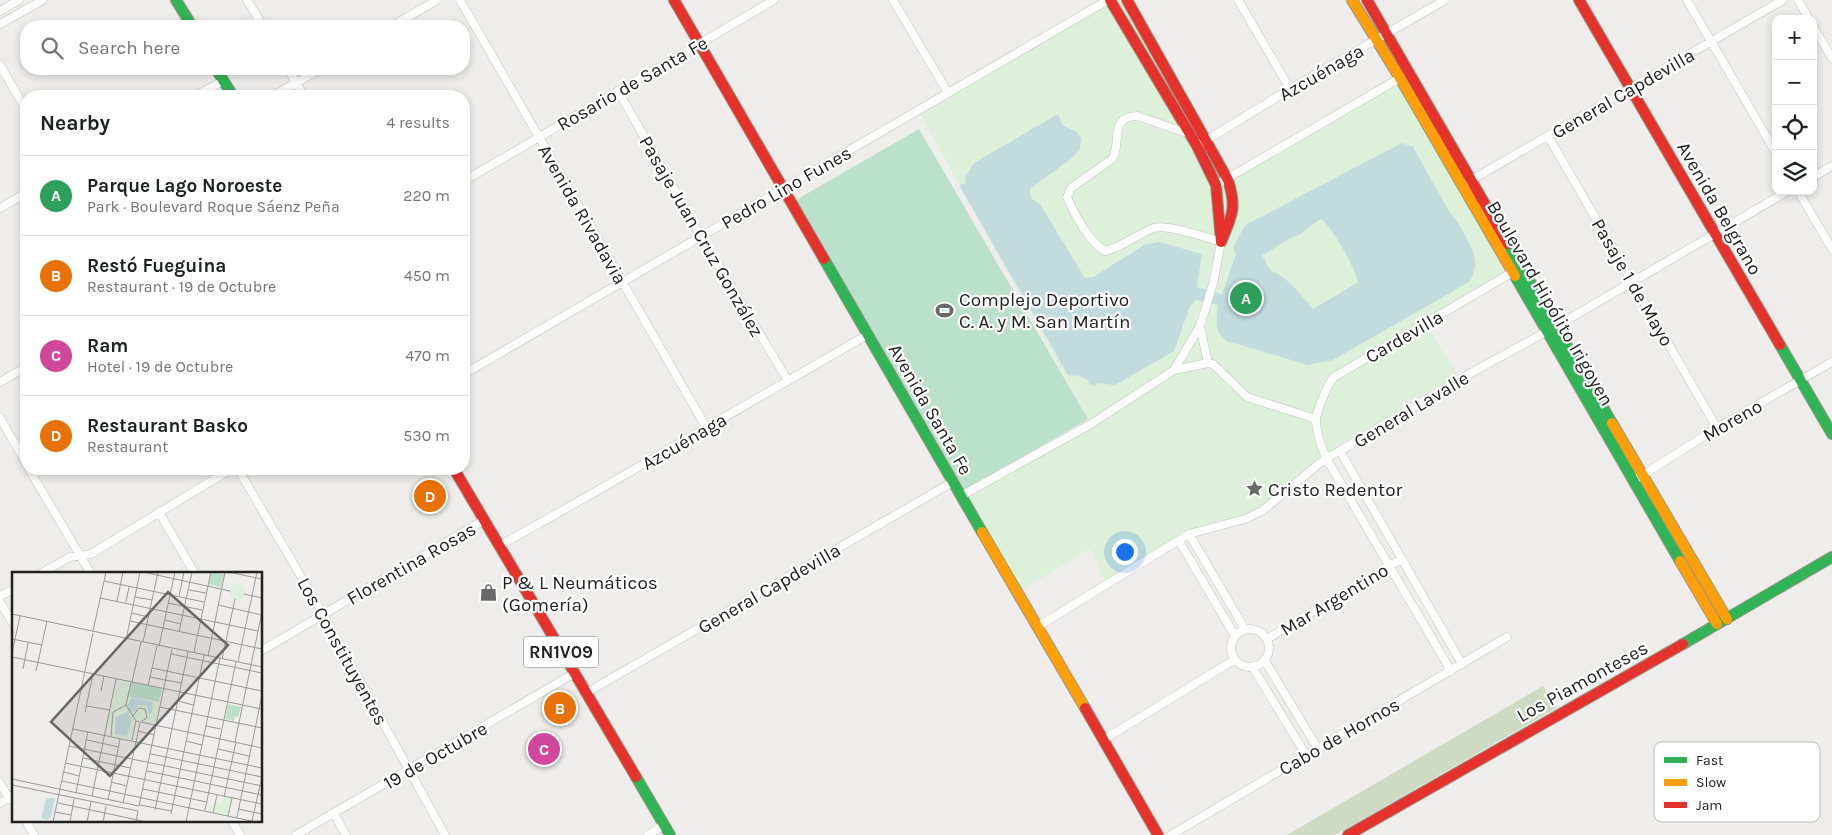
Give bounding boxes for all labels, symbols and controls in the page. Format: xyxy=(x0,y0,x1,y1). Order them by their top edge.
map controls xyxy=(1772,15,1817,195)
button: + xyxy=(1772,15,1817,60)
search box xyxy=(20,20,470,75)
street label: Rosario de Santa Fe xyxy=(553,32,712,136)
icon: search xyxy=(38,34,66,62)
text: Search here xyxy=(78,37,180,59)
street label: Azcuénaga xyxy=(1275,40,1368,106)
street label: General Capdevilla xyxy=(1548,44,1699,144)
button: − xyxy=(1772,60,1817,105)
button: locate xyxy=(1772,105,1817,150)
text: Nearby xyxy=(40,111,110,135)
text: 4 results xyxy=(386,113,450,132)
street label: Pasaje Juan Cruz González xyxy=(634,132,768,341)
street label: Avenida Belgrano xyxy=(1672,138,1766,279)
street label: Avenida Rivadavia xyxy=(533,141,631,288)
street label: Pedro Lino Funes xyxy=(718,142,855,234)
button: layers xyxy=(1772,150,1817,195)
text: Parque Lago Noroeste xyxy=(87,175,282,197)
text: A xyxy=(51,186,61,205)
text: 220 m xyxy=(403,186,450,205)
text: Park · Boulevard Roque Sáenz Peña xyxy=(87,197,340,216)
street label: Boulevard Hipólito Irigoyen xyxy=(1482,197,1618,410)
street label: Pasaje 1 de Mayo xyxy=(1587,215,1678,350)
text: Restó Fueguina xyxy=(87,255,226,277)
text: B xyxy=(51,266,61,285)
text: 450 m xyxy=(404,266,450,285)
text: Restaurant · 19 de Octubre xyxy=(87,277,276,296)
pin: A xyxy=(1230,279,1262,317)
place label: Complejo Deportivo C. A. y M. San Martín xyxy=(959,289,1130,333)
sports icon: Complejo Deportivo C. A. y M. San Martín xyxy=(935,300,955,320)
street label: Cardevilla xyxy=(1362,306,1447,368)
text: Ram xyxy=(87,335,128,357)
street label: Avenida Santa Fe xyxy=(884,340,977,479)
text: C xyxy=(51,346,61,365)
text: 470 m xyxy=(405,346,450,365)
text: Hotel · 19 de Octubre xyxy=(87,357,233,376)
street label: General Lavalle xyxy=(1350,367,1473,453)
street label: Moreno xyxy=(1699,395,1766,447)
street label: Azcuénaga xyxy=(638,409,731,475)
text: Restaurant Basko xyxy=(87,415,248,437)
text: D xyxy=(51,426,61,445)
text: 530 m xyxy=(403,426,450,445)
text: Restaurant xyxy=(87,437,168,456)
pin: D xyxy=(414,477,446,515)
place icon: Cristo Redentor xyxy=(1244,479,1264,499)
place label: Cristo Redentor xyxy=(1268,479,1403,501)
street label: Florentina Rosas xyxy=(343,518,480,610)
street label: General Capdevilla xyxy=(694,539,845,639)
your location xyxy=(1112,539,1138,565)
street label: Mar Argentino xyxy=(1277,559,1392,641)
inset map xyxy=(12,572,262,822)
place label: P & L Neumáticos (Gomería) xyxy=(502,572,658,616)
street label: Los Constituyentes xyxy=(292,574,392,729)
shop icon: P & L Neumáticos (Gomería) xyxy=(478,583,498,603)
road number: RN1V09 xyxy=(524,636,598,668)
street label: Los Piamonteses xyxy=(1513,637,1652,727)
pin: B xyxy=(544,689,576,727)
street label: Cabo de Hornos xyxy=(1275,693,1404,780)
street label: 19 de Octubre xyxy=(380,717,491,794)
pin: C xyxy=(528,730,560,768)
legend xyxy=(1654,742,1820,822)
text: Fast xyxy=(1696,752,1723,769)
text: Slow xyxy=(1696,774,1726,791)
text: Jam xyxy=(1696,797,1722,814)

